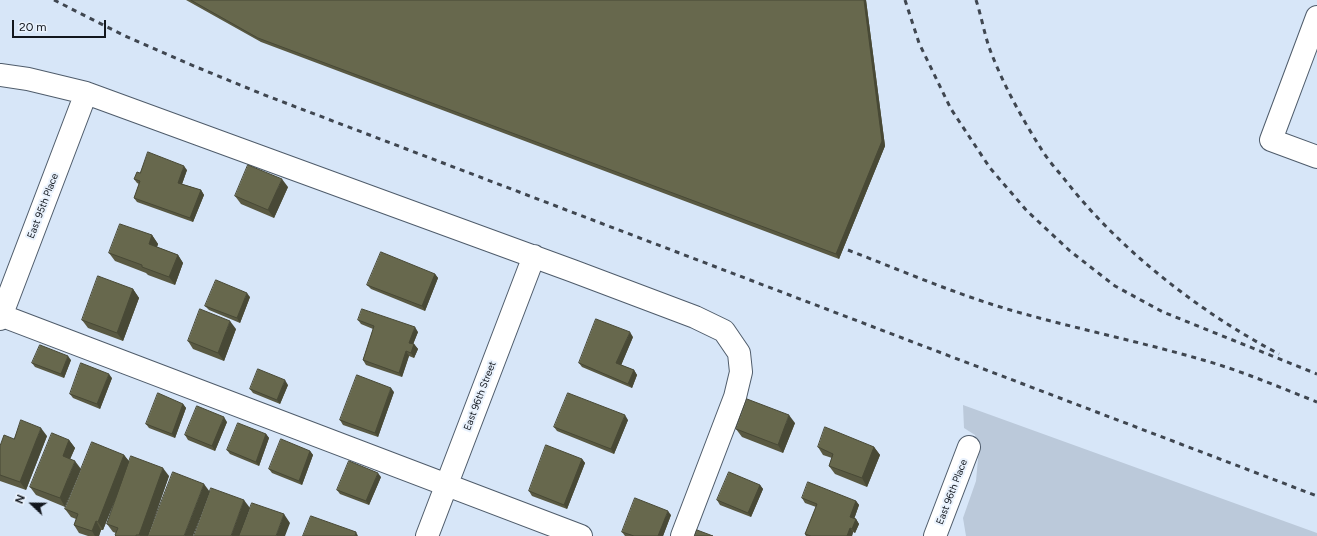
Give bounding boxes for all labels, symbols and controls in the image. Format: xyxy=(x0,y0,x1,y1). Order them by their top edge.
scale bar xyxy=(14,12,108,38)
text: 20 m xyxy=(19,20,47,34)
street label: East 95th Place xyxy=(25,172,61,240)
street label: East 96th Street xyxy=(461,360,499,432)
street label: East 96th Place xyxy=(934,458,970,526)
north arrow xyxy=(12,484,52,524)
text: N xyxy=(13,493,28,506)

